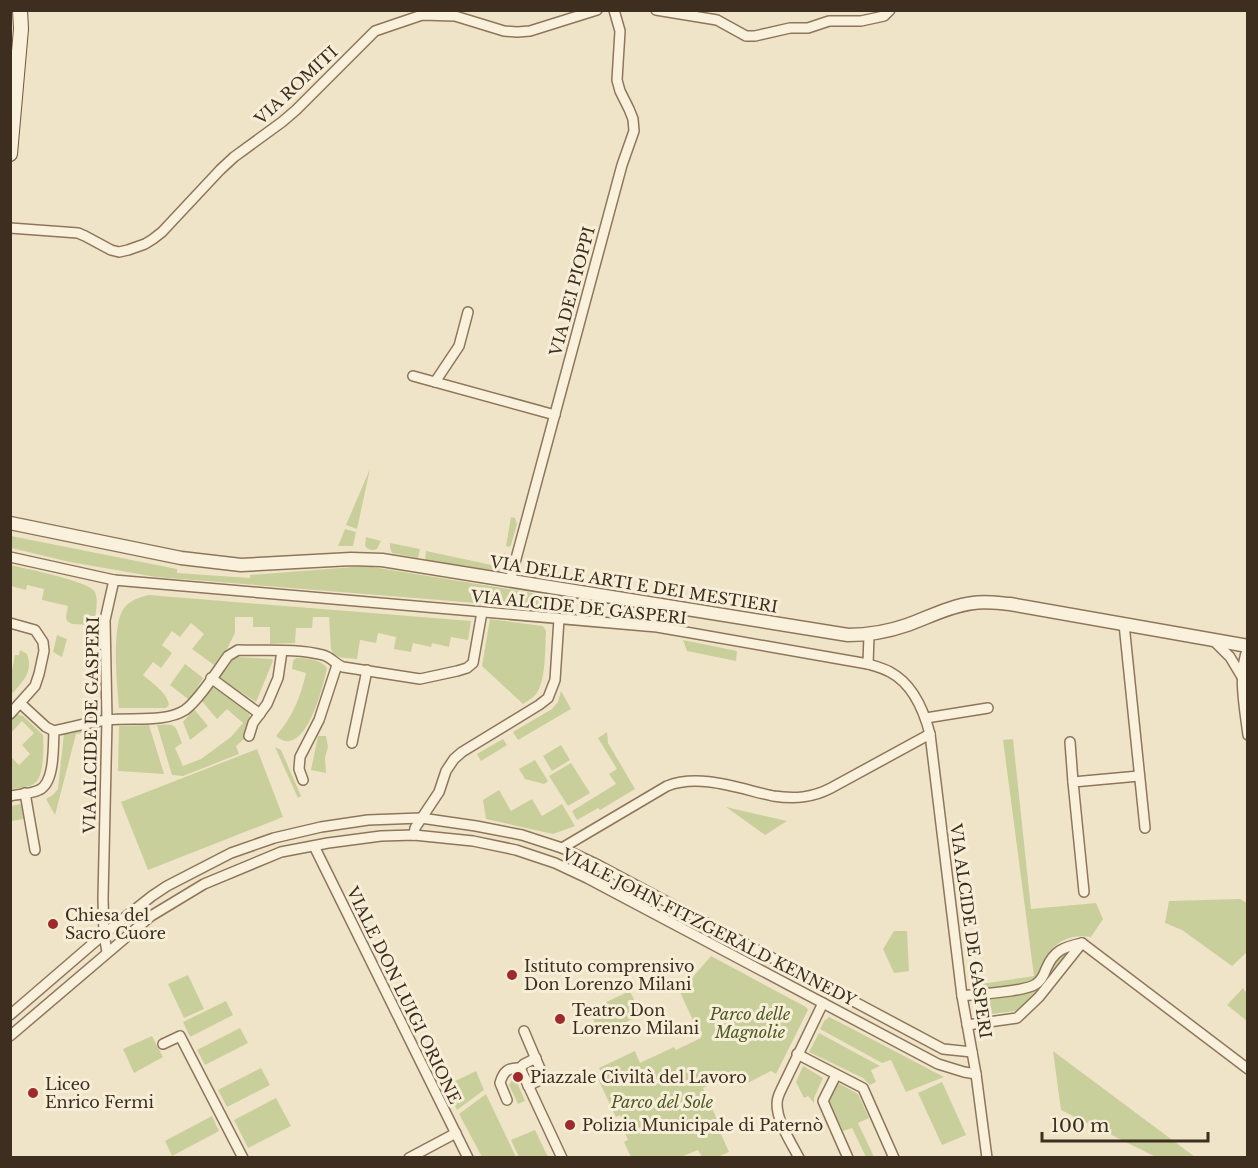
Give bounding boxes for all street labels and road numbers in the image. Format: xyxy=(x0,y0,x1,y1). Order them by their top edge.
street label: VIA ROMITI xyxy=(250,41,342,129)
street label: VIA DEI PIOPPI xyxy=(545,224,599,359)
street label: VIA DELLE ARTI E DEI MESTIERI xyxy=(488,551,779,617)
street label: VIA ALCIDE DE GASPERI xyxy=(469,586,688,628)
street label: VIA ALCIDE DE GASPERI xyxy=(79,616,103,835)
street label: VIA ALCIDE DE GASPERI xyxy=(946,821,996,1040)
street label: VIALE JOHN FITZGERALD KENNEDY xyxy=(558,843,860,1010)
street label: VIALE DON LUIGI ORIONE xyxy=(342,882,465,1107)

